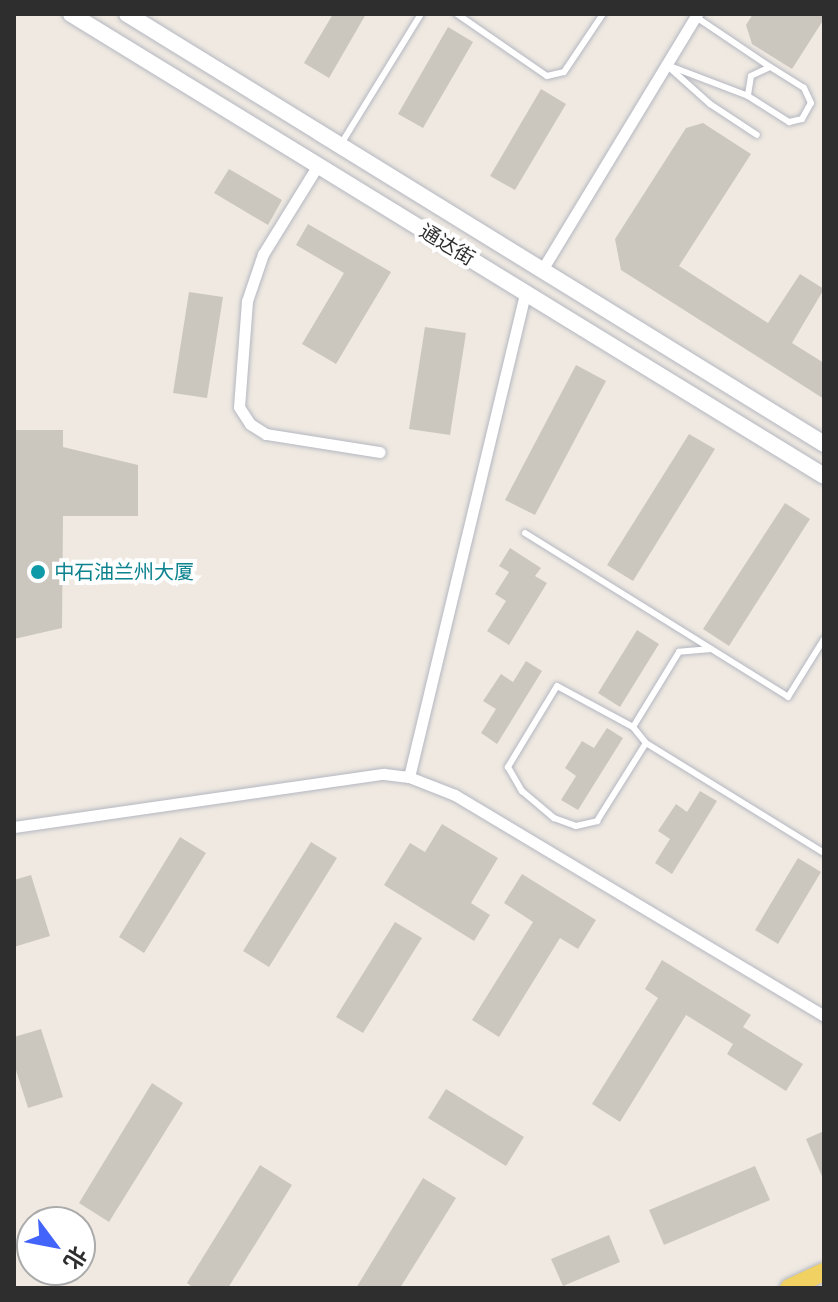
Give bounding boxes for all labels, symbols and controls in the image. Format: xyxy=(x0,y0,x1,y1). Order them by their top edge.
street label: 通达街 xyxy=(415,219,479,271)
place label: 中石油兰州大厦 xyxy=(54,560,194,584)
marker: 中石油兰州大厦 xyxy=(29,563,47,581)
north arrow xyxy=(16,1206,96,1286)
text: 北 xyxy=(58,1241,92,1274)

